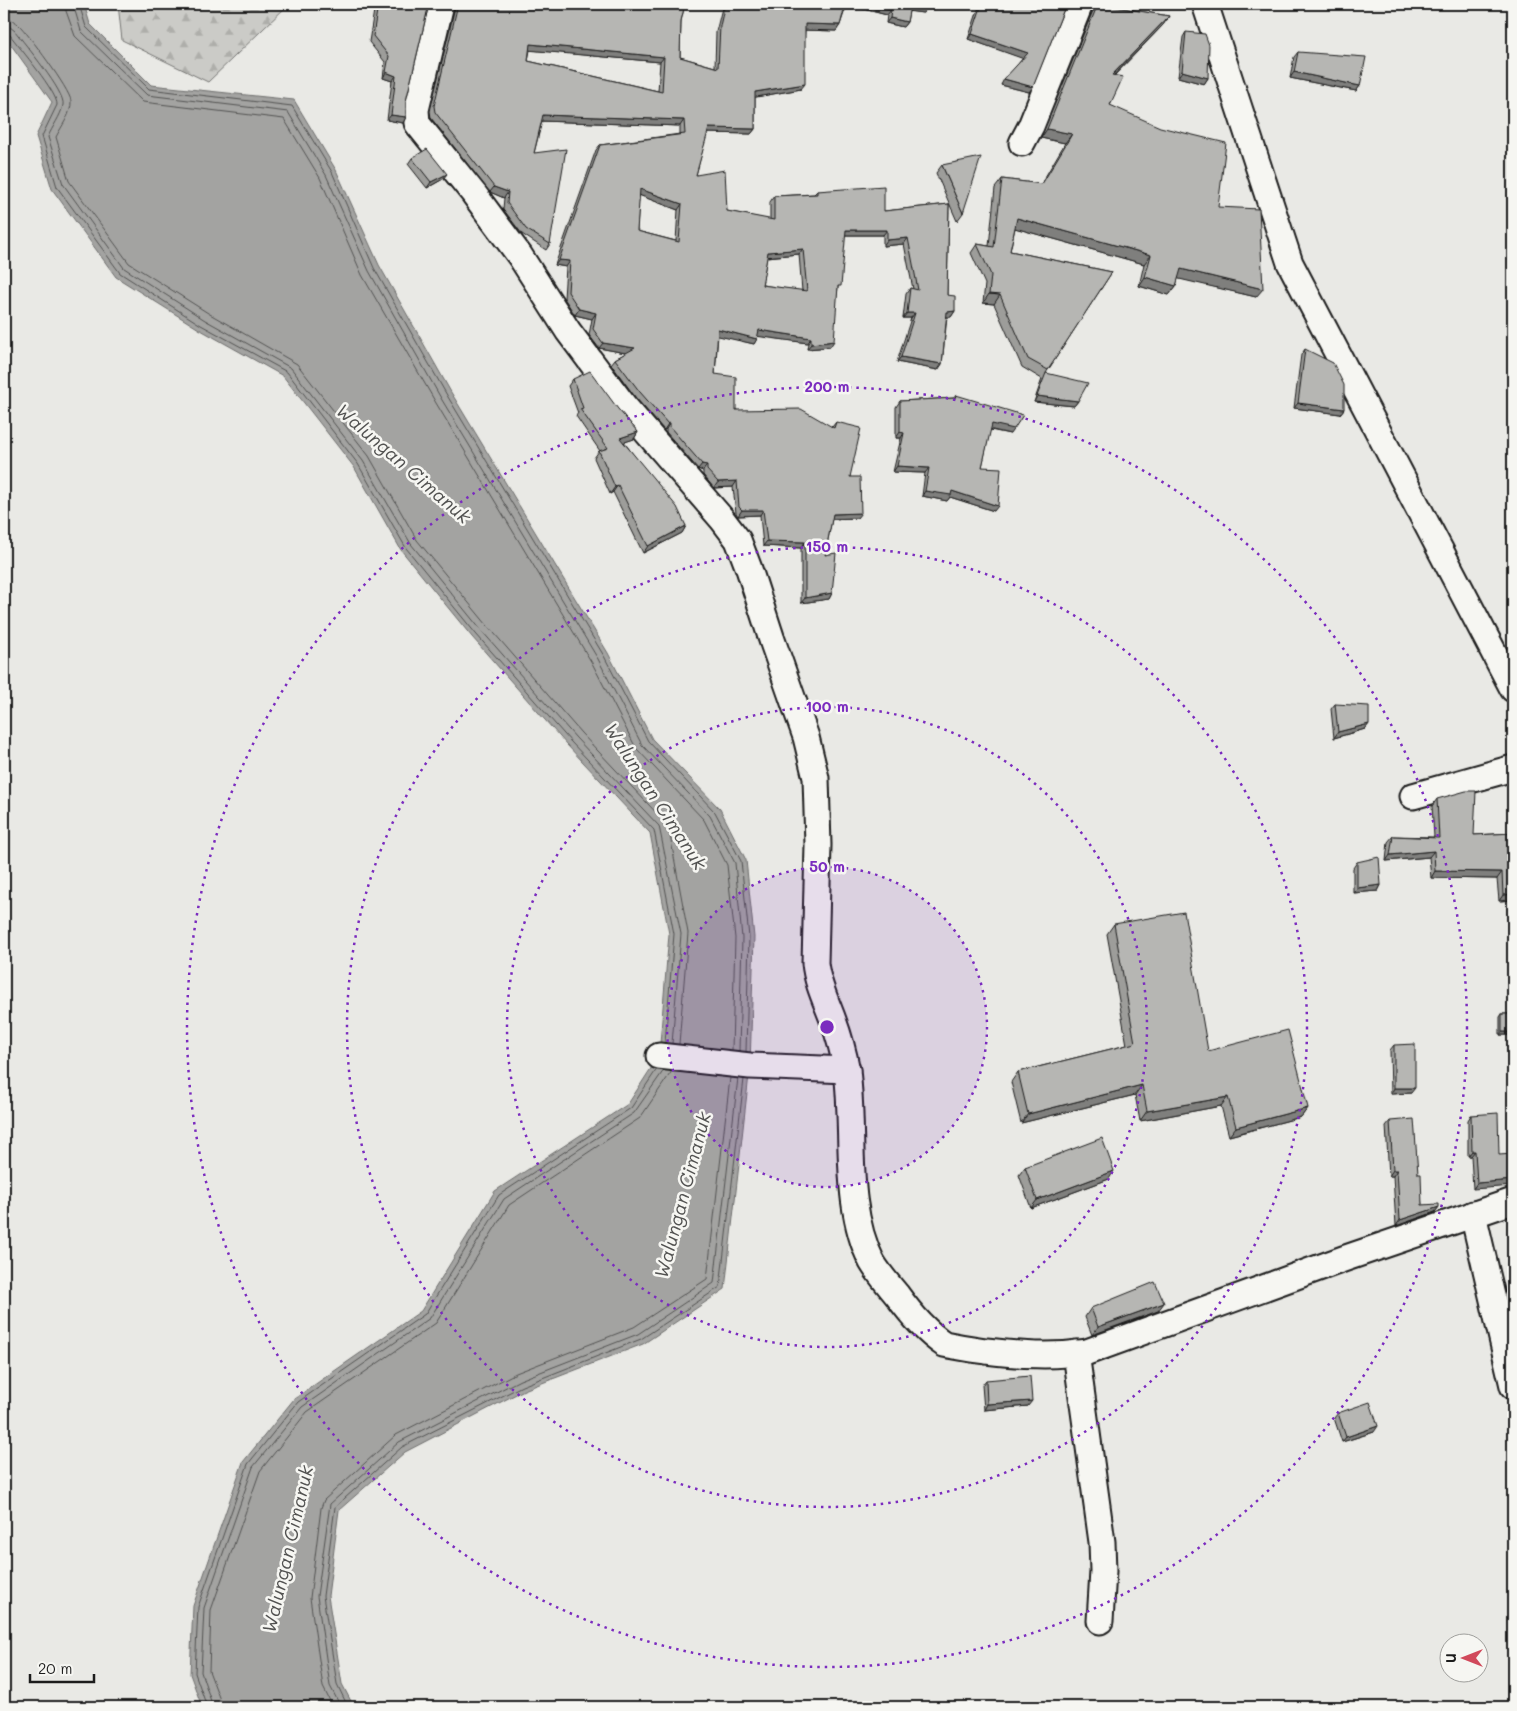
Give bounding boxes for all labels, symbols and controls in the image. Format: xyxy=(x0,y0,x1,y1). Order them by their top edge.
text: 200 m xyxy=(805,376,850,396)
water label: Walungan Cimanuk xyxy=(331,397,477,529)
text: 150 m xyxy=(806,536,848,556)
text: 100 m xyxy=(805,696,849,716)
water label: Walungan Cimanuk xyxy=(599,717,714,875)
text: 50 m xyxy=(809,856,845,876)
centre of rings xyxy=(818,1018,836,1036)
water label: Walungan Cimanuk xyxy=(648,1108,716,1281)
water label: Walungan Cimanuk xyxy=(256,1462,319,1635)
north arrow xyxy=(1440,1634,1490,1684)
scale bar xyxy=(30,1651,94,1683)
text: U xyxy=(1441,1653,1460,1663)
text: 20 m xyxy=(38,1658,72,1678)

